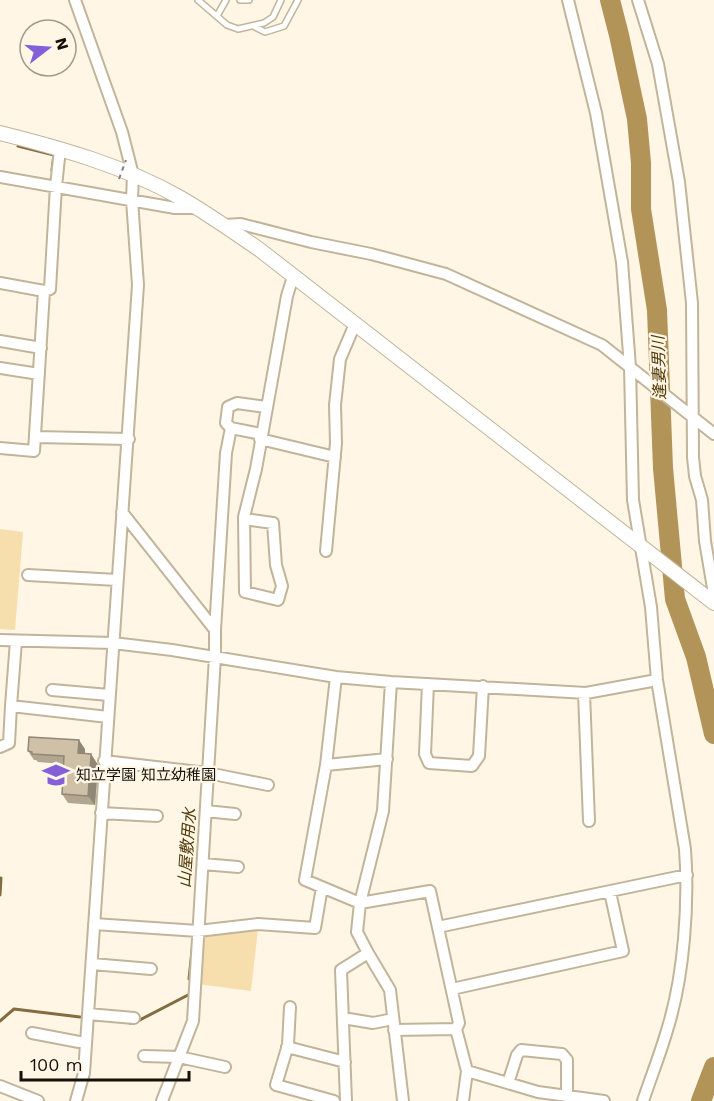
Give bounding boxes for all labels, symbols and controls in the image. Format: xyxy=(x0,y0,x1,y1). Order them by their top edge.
north arrow xyxy=(18,18,78,78)
text: N xyxy=(51,35,73,52)
water label: 逢妻男川 xyxy=(648,334,670,400)
school or university icon: 知立学園 知立幼稚園 xyxy=(41,760,71,790)
place label: 知立学園 知立幼稚園 xyxy=(76,766,216,784)
water label: 山屋敷用水 xyxy=(175,805,199,889)
scale bar xyxy=(21,1044,189,1082)
text: 100 m xyxy=(30,1054,83,1075)

